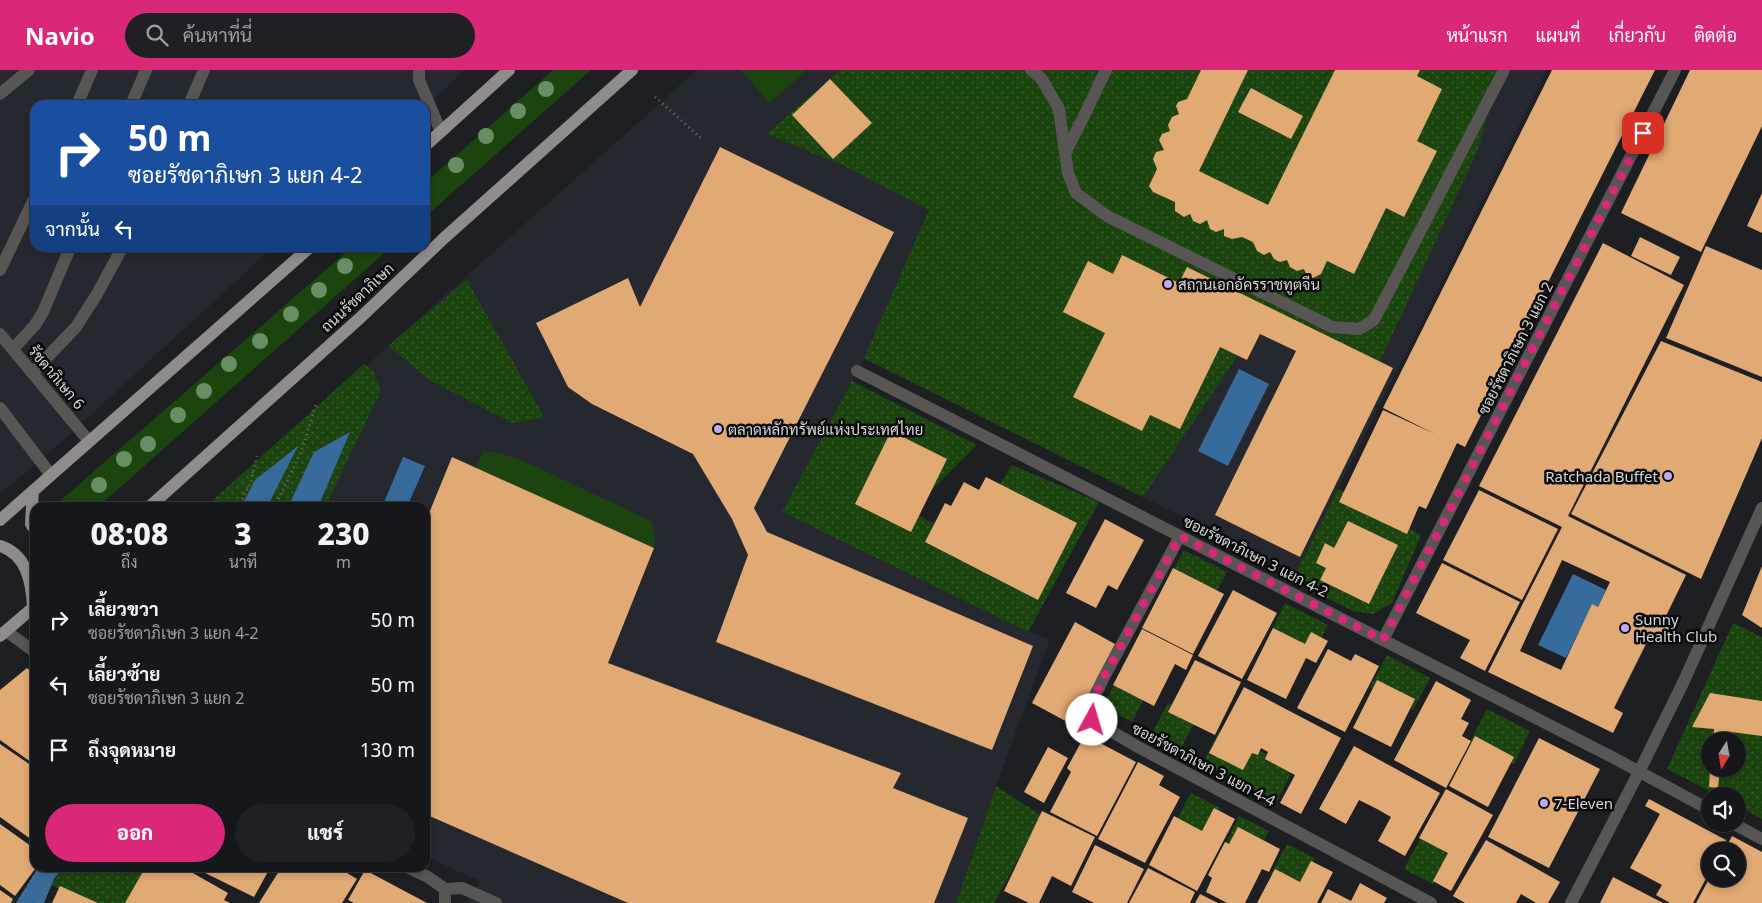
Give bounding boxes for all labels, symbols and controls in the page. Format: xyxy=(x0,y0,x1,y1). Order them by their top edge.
search box xyxy=(125,13,475,58)
text: Navio xyxy=(25,19,95,52)
icon: search xyxy=(143,21,171,49)
text: ค้นหาที่นี่ xyxy=(183,22,252,48)
text: หน้าแรก xyxy=(1446,23,1508,47)
text: แผนที่ xyxy=(1536,23,1580,47)
text: เกี่ยวกับ xyxy=(1608,23,1666,47)
text: ติดต่อ xyxy=(1694,23,1737,47)
pin xyxy=(1622,112,1664,154)
text: 50 m xyxy=(128,114,211,161)
icon: arrive xyxy=(1629,119,1657,147)
icon: right xyxy=(45,120,110,185)
text: ซอยรัชดาภิเษก 3 แยก 4-2 xyxy=(128,159,363,189)
icon: left xyxy=(110,215,138,243)
text: จากนั้น xyxy=(45,216,100,242)
street label: ถนนรัชดาภิเษก xyxy=(316,258,398,336)
place label: สถานเอกอัครราชทูตจีน xyxy=(1178,274,1320,295)
marker: สถานเอกอัครราชทูตจีน xyxy=(1162,278,1174,290)
street label: ซอยรัชดาภิเษก 3 แยก 2 xyxy=(1473,278,1557,418)
street label: รัชดาภิเษก 6 xyxy=(24,341,90,413)
place label: ตลาดหลักทรัพย์แห่งประเทศไทย xyxy=(728,419,923,439)
marker: ตลาดหลักทรัพย์แห่งประเทศไทย xyxy=(712,423,724,435)
place label: Ratchada Buffet xyxy=(1545,466,1659,486)
marker: Ratchada Buffet xyxy=(1662,470,1674,482)
street label: ซอยรัชดาภิเษก 3 แยก 4-2 xyxy=(1180,511,1332,601)
text: 08:08 xyxy=(90,513,168,554)
text: 3 xyxy=(234,513,252,554)
text: 230 xyxy=(318,513,370,554)
text: ถึง xyxy=(121,551,138,573)
text: นาที xyxy=(229,551,257,573)
text: m xyxy=(336,551,351,573)
text: เลี้ยวขวา xyxy=(88,596,159,622)
icon: right xyxy=(45,606,73,634)
text: 50 m xyxy=(371,607,415,633)
place label: Sunny Health Club xyxy=(1635,609,1717,646)
text: ซอยรัชดาภิเษก 3 แยก 4-2 xyxy=(88,622,259,644)
marker: Sunny Health Club xyxy=(1619,622,1631,634)
text: เลี้ยวซ้าย xyxy=(88,661,160,687)
icon: left xyxy=(45,671,73,699)
text: 50 m xyxy=(371,672,415,698)
text: ซอยรัชดาภิเษก 3 แยก 2 xyxy=(88,687,244,709)
position arrow xyxy=(1065,693,1117,745)
street label: ซอยรัชดาภิเษก 3 แยก 4-4 xyxy=(1129,718,1280,811)
north arrow xyxy=(1701,732,1746,778)
map controls xyxy=(1701,732,1746,887)
icon: arrive xyxy=(45,736,73,764)
text: ถึงจุดหมาย xyxy=(88,737,176,763)
text: 130 m xyxy=(360,737,415,763)
button: sound xyxy=(1701,787,1746,832)
place label: 7-Eleven xyxy=(1554,793,1613,813)
marker: 7-Eleven xyxy=(1538,797,1550,809)
button: ออก xyxy=(45,804,225,862)
button: แชร์ xyxy=(235,804,415,862)
button: search xyxy=(1701,842,1746,887)

